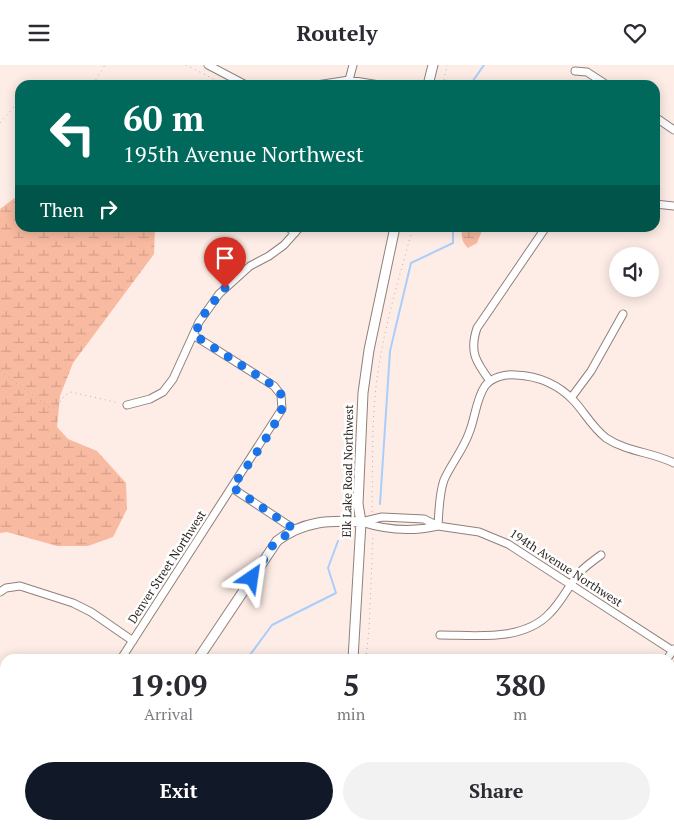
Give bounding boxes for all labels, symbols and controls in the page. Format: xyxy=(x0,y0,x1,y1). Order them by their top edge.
text: Routely xyxy=(296,18,378,47)
icon: menu xyxy=(25,19,53,47)
icon: heart xyxy=(621,19,649,47)
text: 60 m xyxy=(123,95,204,141)
icon: left xyxy=(40,100,105,165)
text: 195th Avenue Northwest xyxy=(123,139,364,168)
icon: right xyxy=(94,195,122,223)
text: Then xyxy=(40,197,84,222)
pin xyxy=(204,237,246,288)
icon: arrive xyxy=(211,244,239,272)
map controls xyxy=(609,247,659,297)
button: sound xyxy=(609,247,659,297)
street label: Elk Lake Road Northwest xyxy=(339,404,356,538)
street label: Denver Street Northwest xyxy=(124,507,209,626)
street label: 194th Avenue Northwest xyxy=(507,526,626,610)
position arrow xyxy=(225,551,277,603)
text: 19:09 xyxy=(129,665,208,705)
text: 5 xyxy=(343,665,360,705)
text: 380 xyxy=(495,665,546,705)
text: Arrival xyxy=(144,703,193,725)
text: min xyxy=(337,703,365,725)
text: m xyxy=(513,703,527,725)
button: Exit xyxy=(25,762,333,820)
button: Share xyxy=(343,762,650,820)

